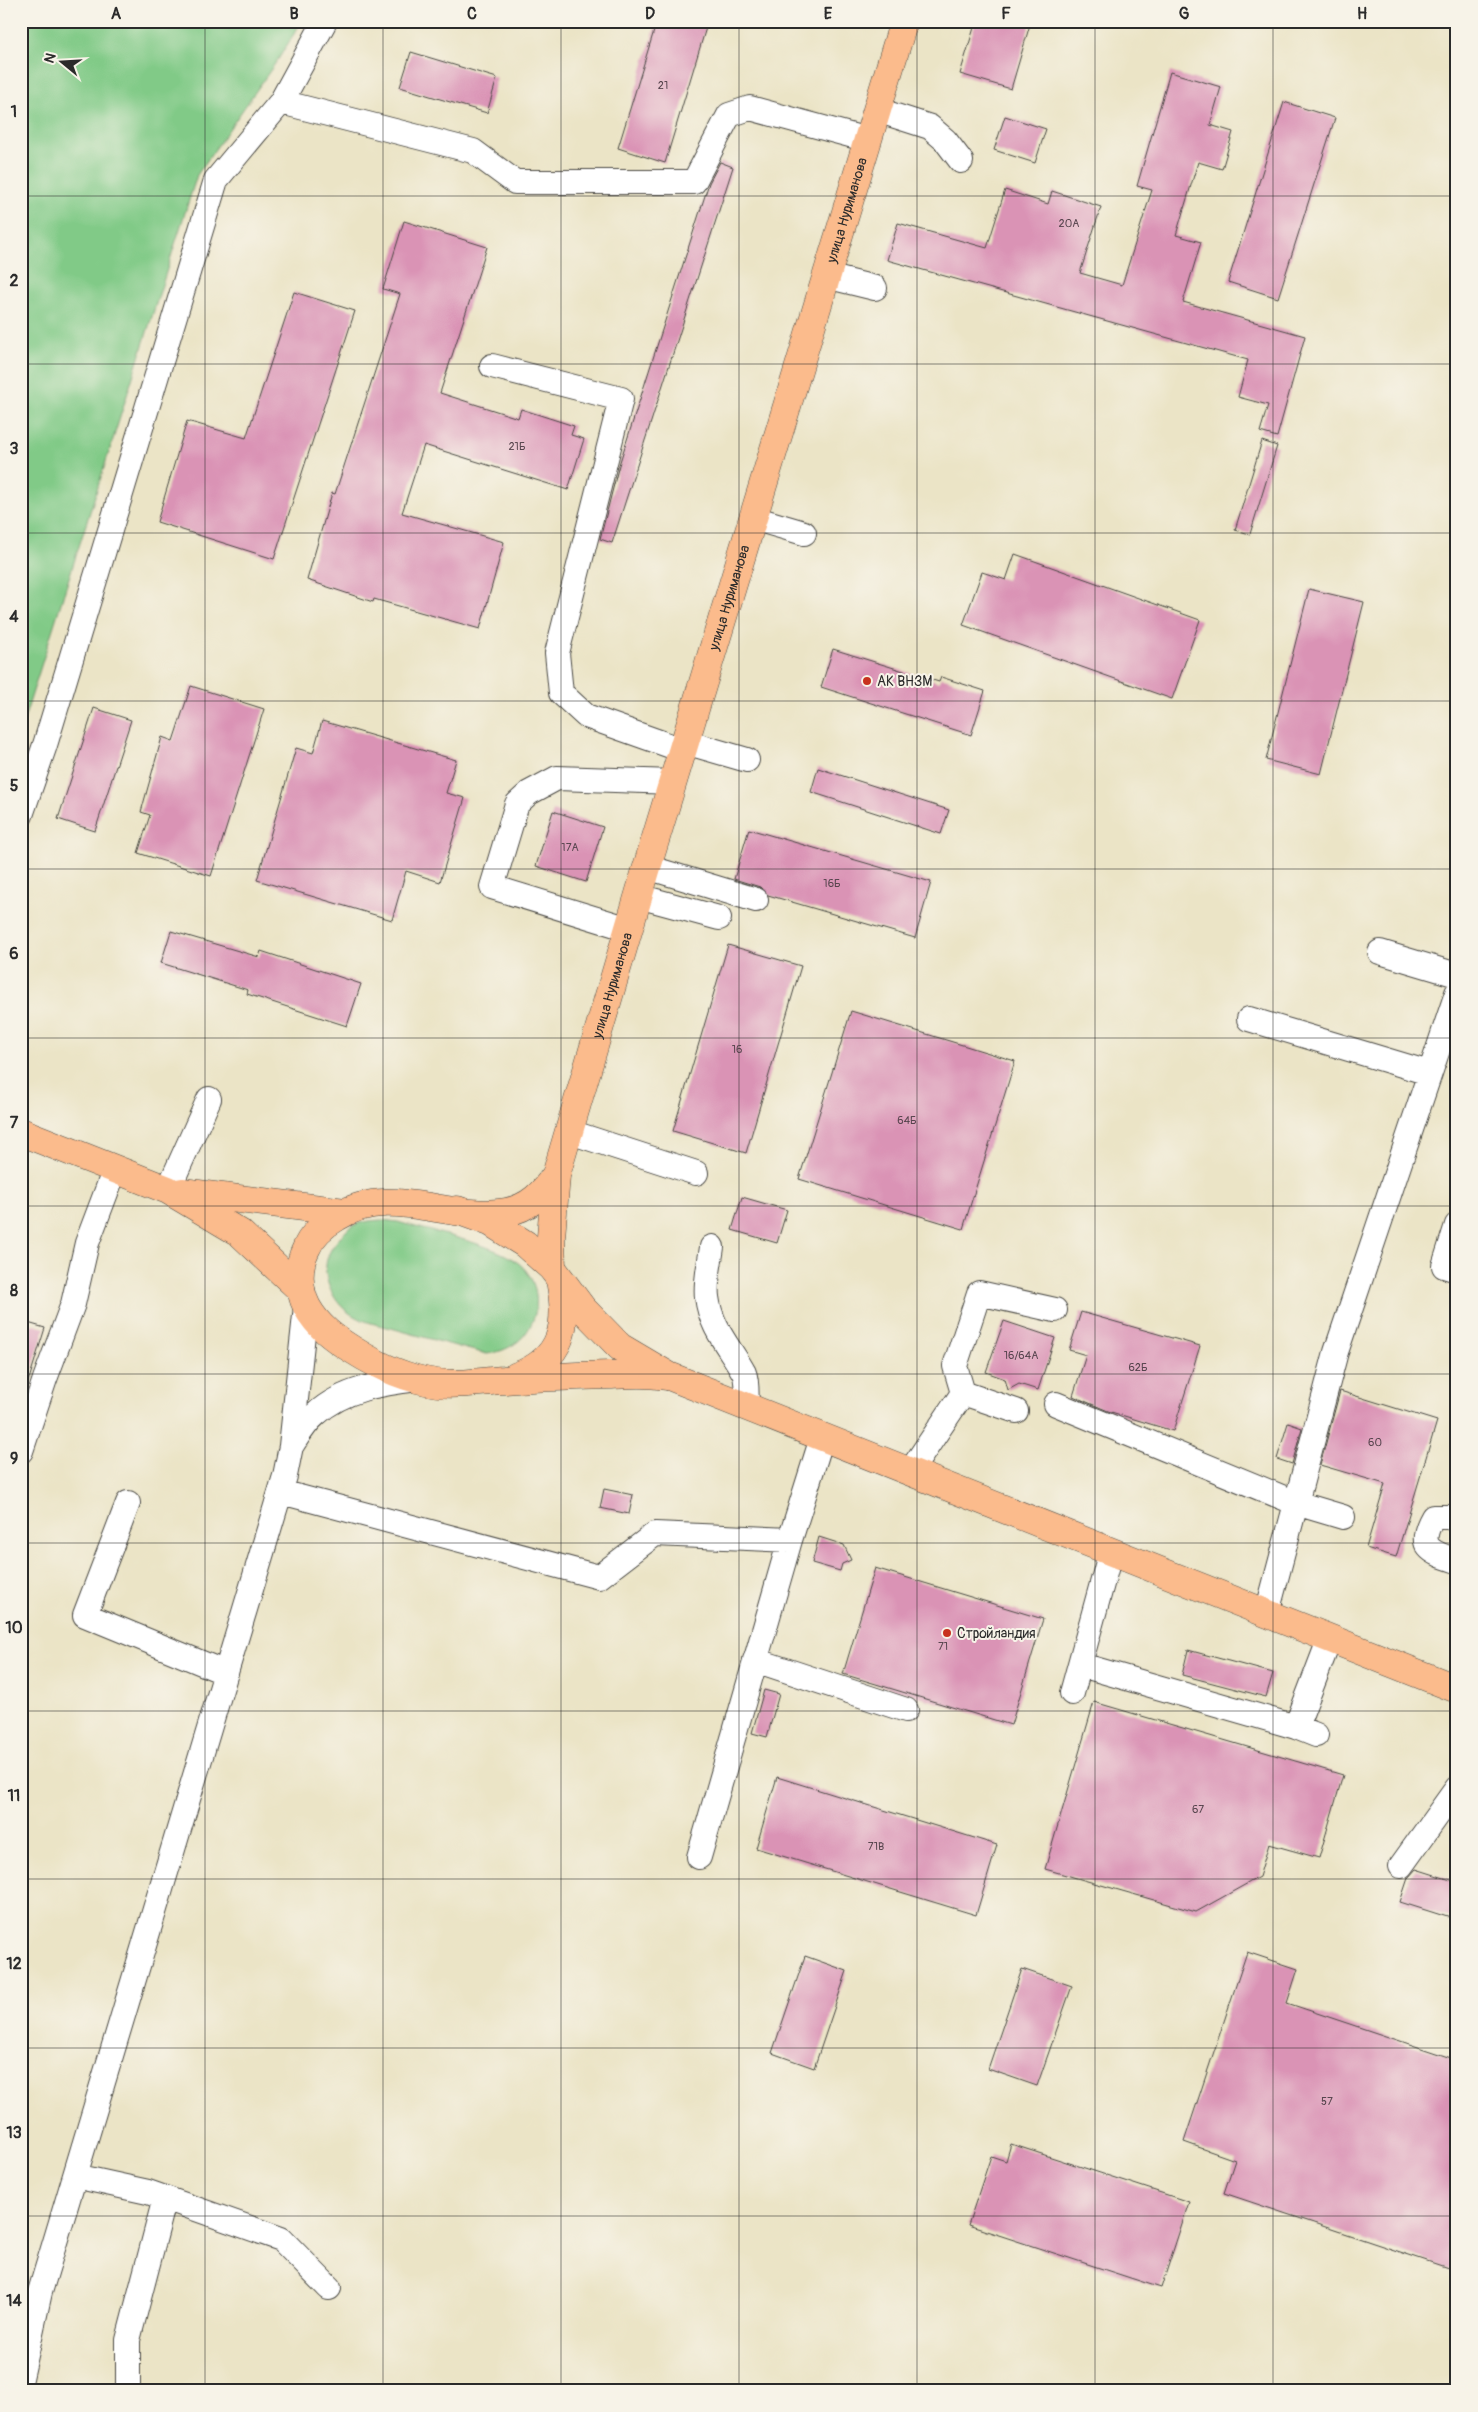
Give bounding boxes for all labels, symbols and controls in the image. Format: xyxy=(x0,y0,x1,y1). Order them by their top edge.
text: A xyxy=(111,4,122,24)
text: B xyxy=(289,4,299,24)
text: C xyxy=(467,4,477,24)
text: D xyxy=(645,4,655,24)
text: E xyxy=(824,4,833,24)
text: F xyxy=(1001,4,1011,24)
text: G xyxy=(1179,4,1190,24)
text: H xyxy=(1357,4,1367,24)
north arrow xyxy=(38,38,88,88)
text: N xyxy=(41,51,60,65)
house number: 21 xyxy=(658,79,668,92)
text: 1 xyxy=(11,102,17,122)
street label: улица Нуриманова xyxy=(823,155,871,266)
house number: 20А xyxy=(1059,217,1079,230)
text: 2 xyxy=(10,271,19,291)
text: 3 xyxy=(10,439,19,459)
house number: 21Б xyxy=(508,440,526,453)
street label: улица Нуриманова xyxy=(705,543,753,653)
text: 4 xyxy=(9,607,19,627)
place label: АК ВНЗМ xyxy=(877,673,932,690)
marker: АК ВНЗМ xyxy=(861,675,873,687)
text: 5 xyxy=(10,776,19,796)
house number: 17А xyxy=(561,841,579,854)
house number: 16Б xyxy=(823,877,841,890)
street label: улица Нуриманова xyxy=(589,931,636,1041)
text: 6 xyxy=(9,944,19,964)
house number: 16 xyxy=(732,1043,742,1056)
text: 7 xyxy=(10,1113,19,1133)
house number: 64Б xyxy=(897,1114,917,1127)
text: 8 xyxy=(10,1281,18,1301)
house number: 16/64А xyxy=(1004,1349,1038,1362)
house number: 62Б xyxy=(1128,1361,1148,1374)
house number: 60 xyxy=(1368,1436,1382,1449)
text: 9 xyxy=(10,1449,18,1469)
text: 10 xyxy=(5,1618,23,1638)
place label: Стройландия xyxy=(957,1625,1036,1642)
marker: Стройландия xyxy=(941,1627,953,1639)
house number: 71 xyxy=(938,1640,948,1653)
text: 11 xyxy=(8,1786,20,1806)
house number: 67 xyxy=(1192,1803,1204,1816)
house number: 71В xyxy=(868,1840,884,1853)
text: 12 xyxy=(6,1954,22,1974)
house number: 57 xyxy=(1321,2095,1333,2108)
text: 13 xyxy=(6,2123,22,2143)
text: 14 xyxy=(6,2291,22,2311)

